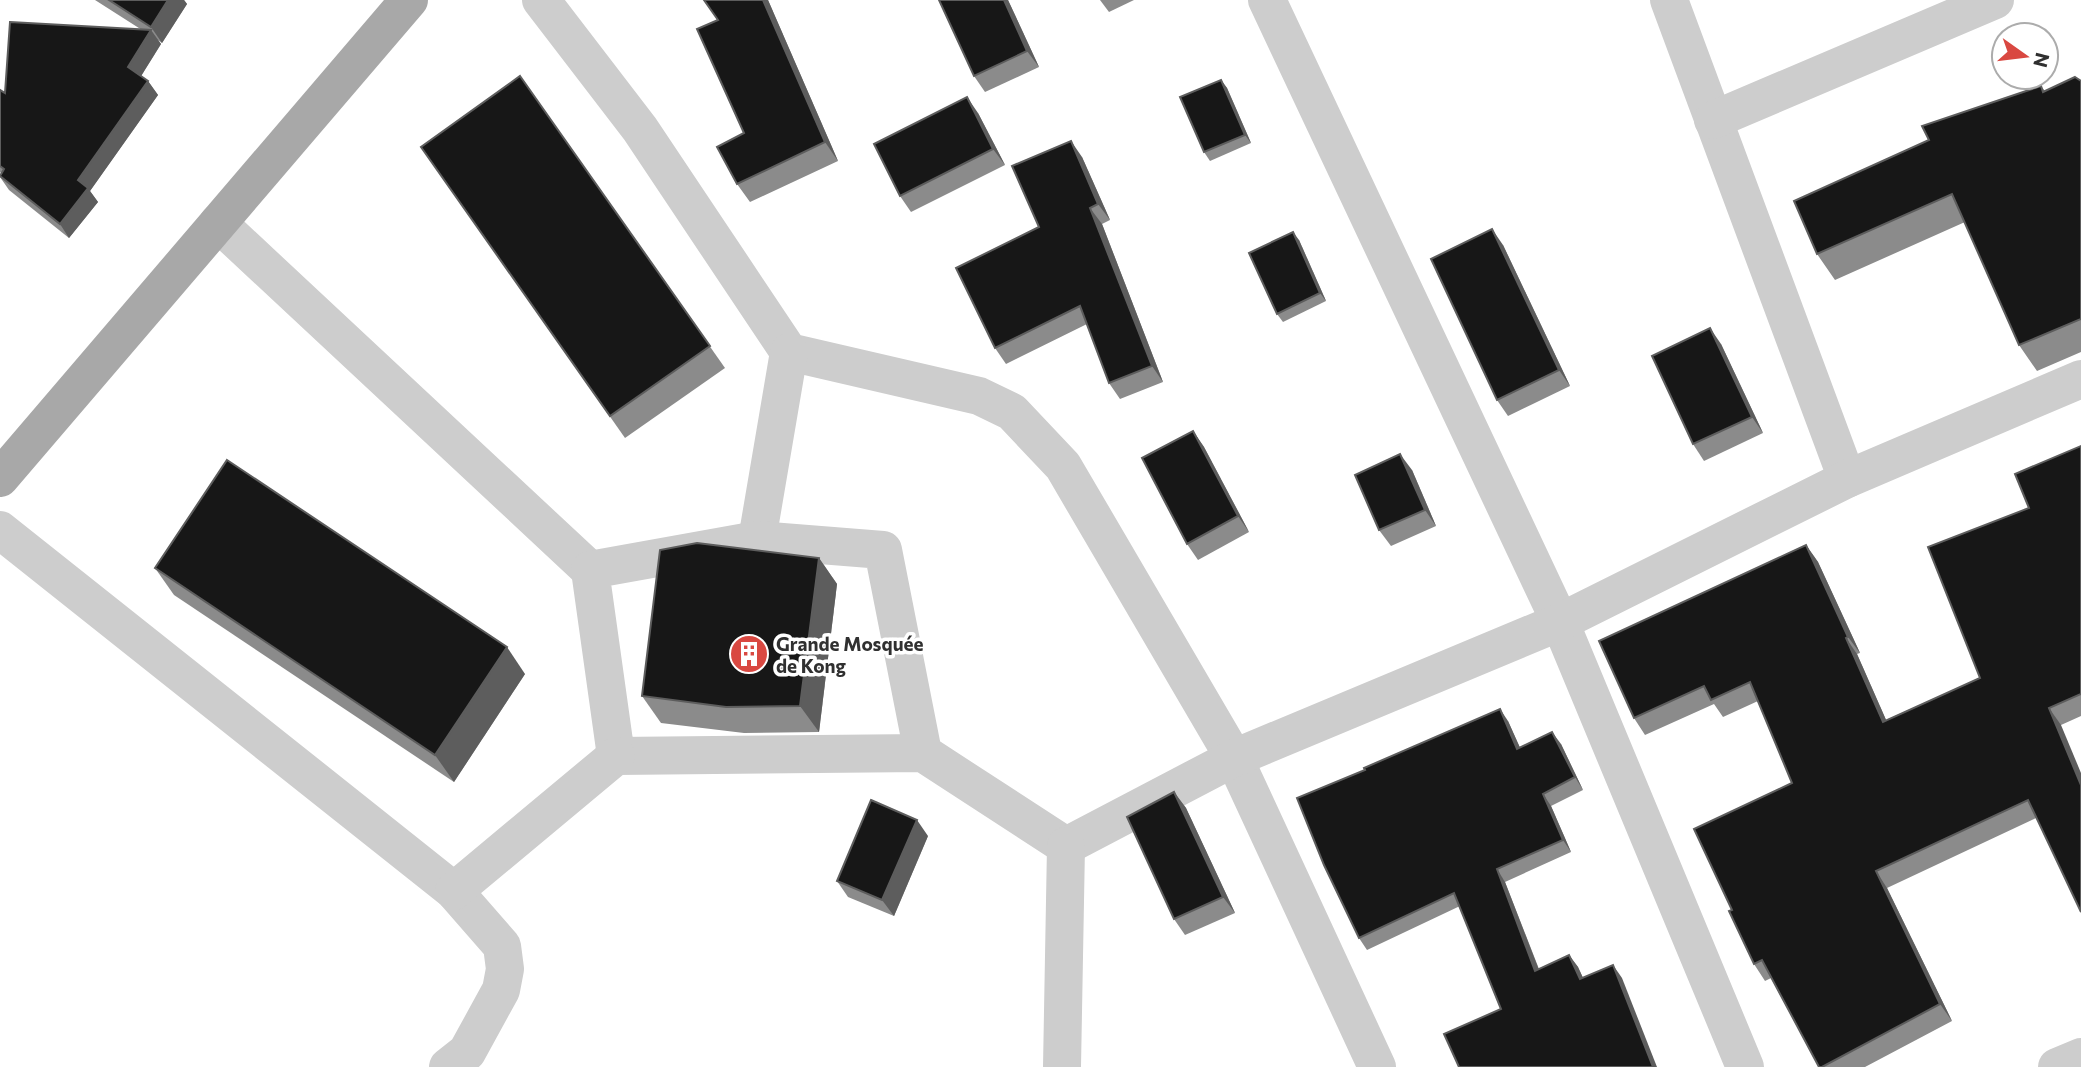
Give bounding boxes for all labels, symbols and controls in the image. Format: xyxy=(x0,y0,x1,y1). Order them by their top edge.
north arrow xyxy=(1990,21,2060,91)
text: N xyxy=(2029,51,2055,70)
place label: Grande Mosquée de Kong xyxy=(776,632,924,677)
building icon: Grande Mosquée de Kong xyxy=(728,633,770,675)

